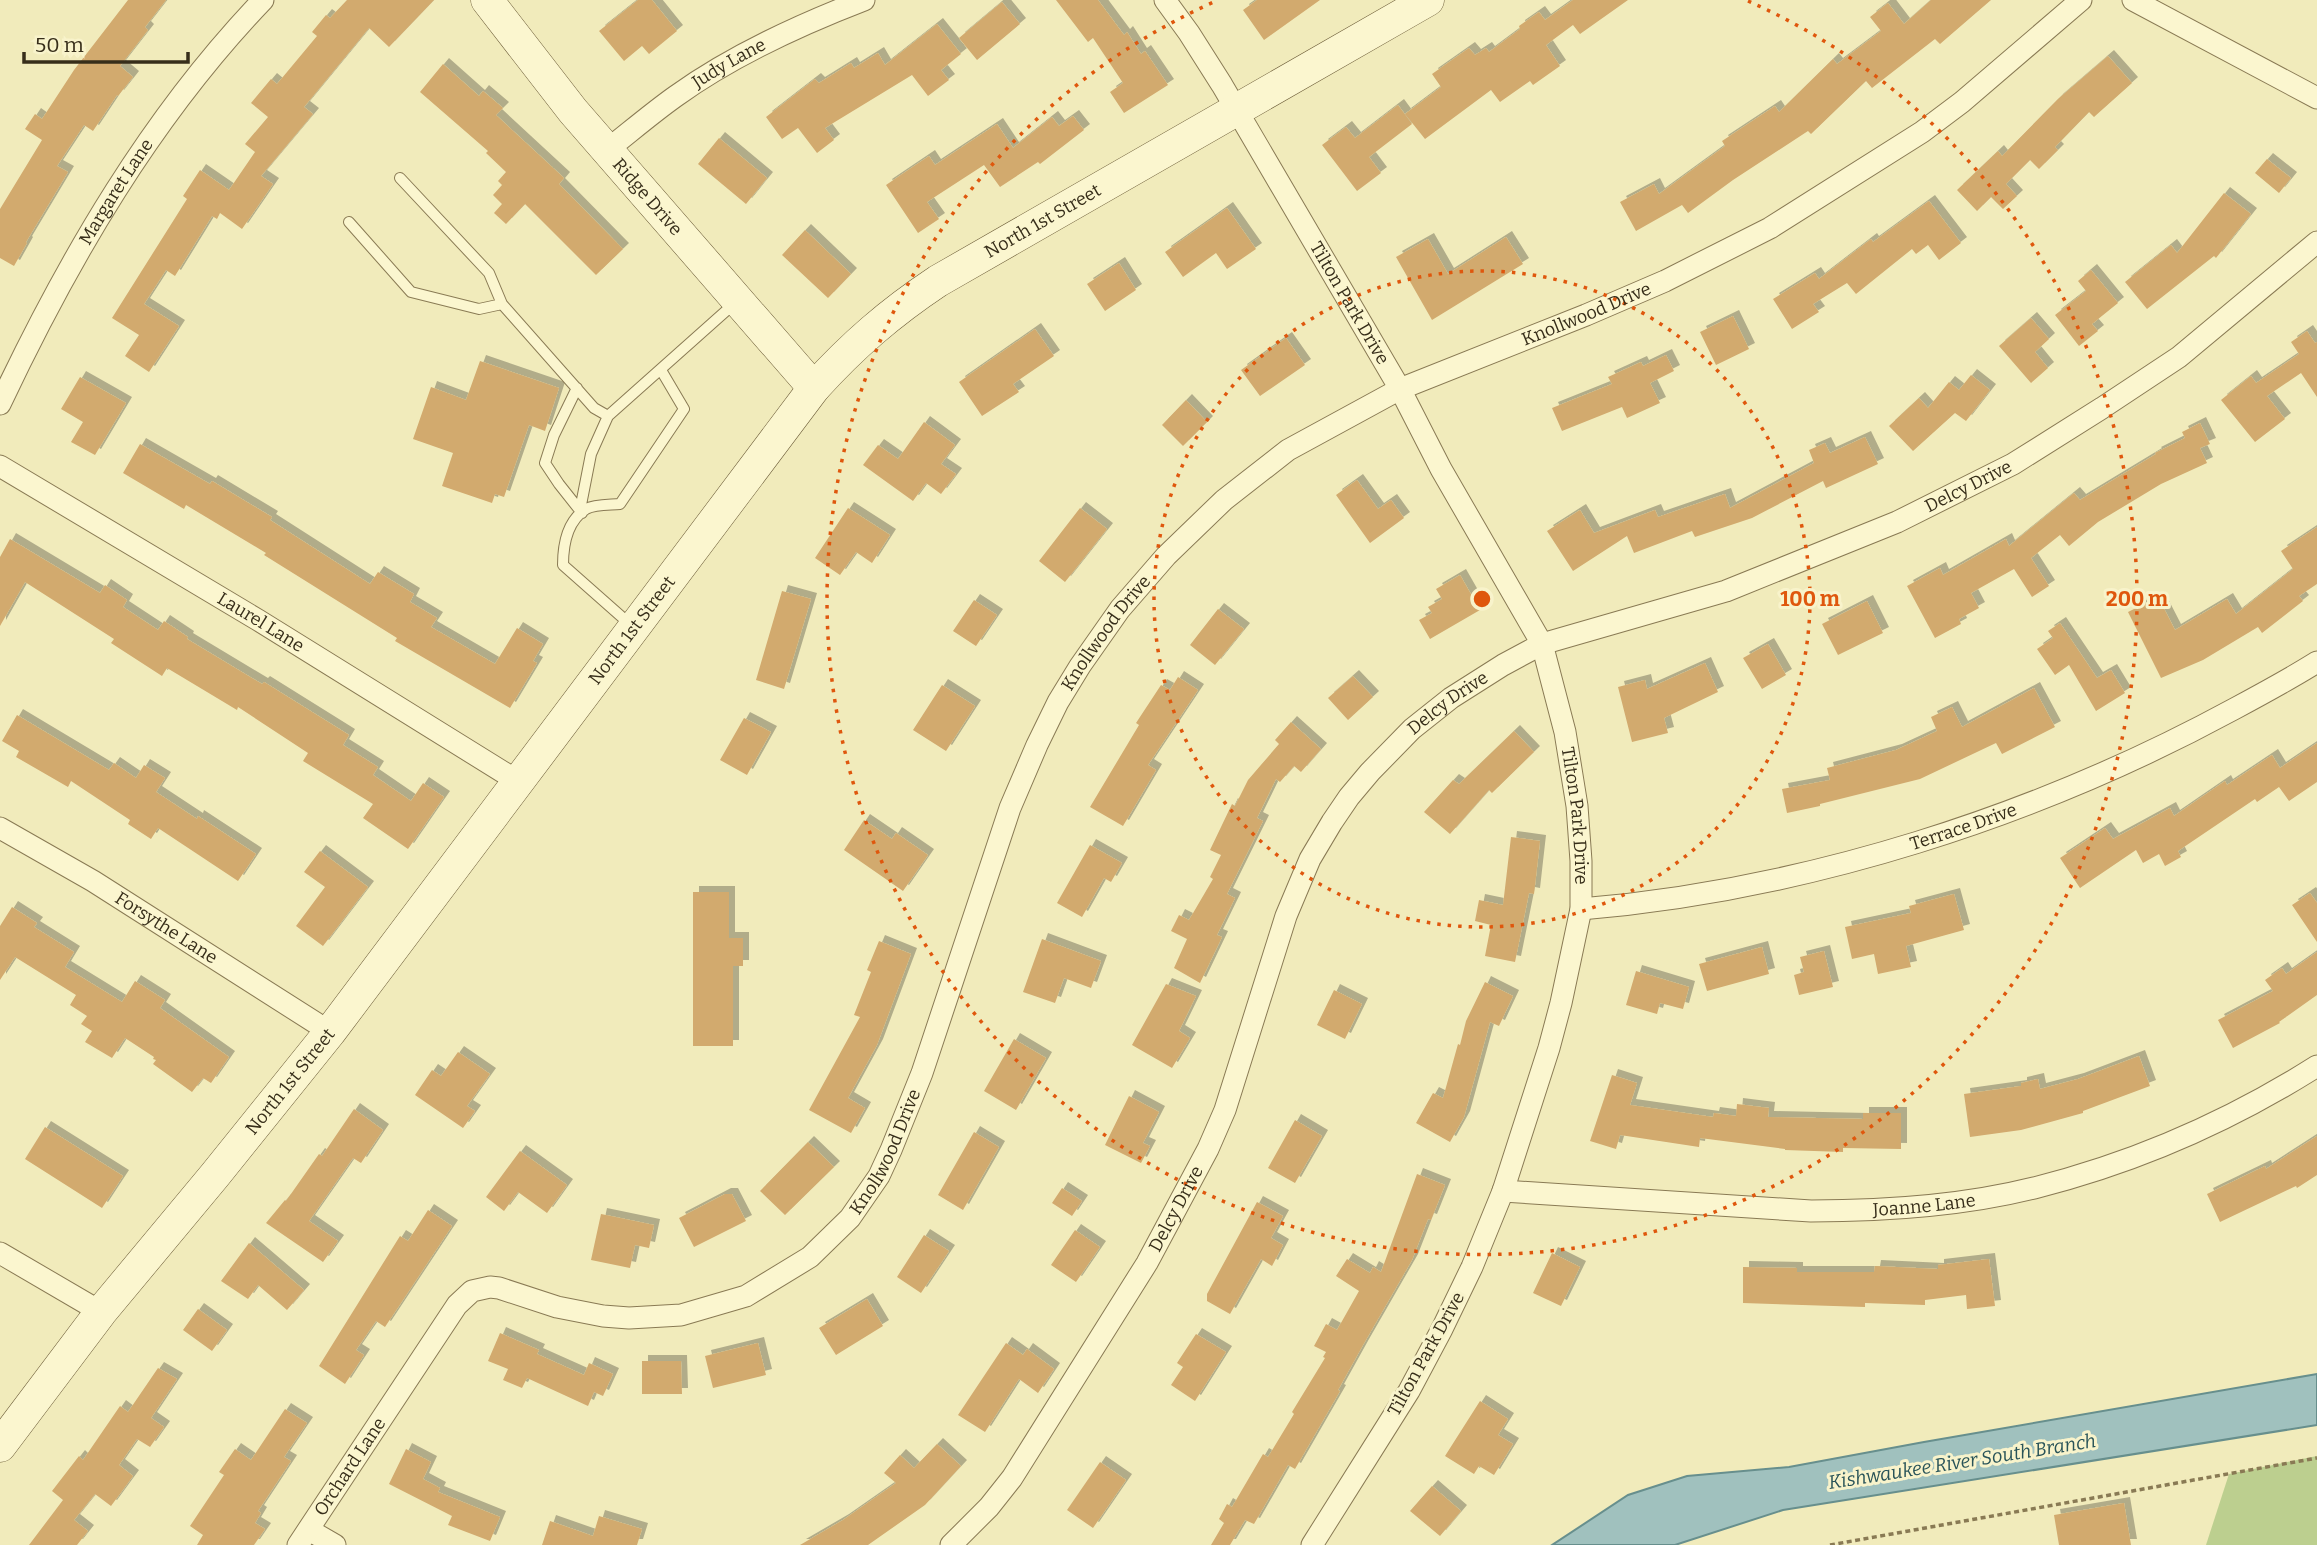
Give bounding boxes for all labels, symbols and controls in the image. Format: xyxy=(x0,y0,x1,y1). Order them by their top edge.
scale bar xyxy=(24,21,189,65)
text: 50 m xyxy=(35,32,84,58)
street label: Judy Lane xyxy=(687,33,769,93)
street label: Margaret Lane xyxy=(74,135,158,249)
street label: Ridge Drive xyxy=(608,153,687,240)
street label: North 1st Street xyxy=(981,179,1105,263)
street label: Tilton Park Drive xyxy=(1305,238,1394,368)
street label: Knollwood Drive xyxy=(1519,277,1654,350)
street label: Delcy Drive xyxy=(1921,455,2015,517)
street label: North 1st Street xyxy=(584,571,680,689)
street label: Knollwood Drive xyxy=(1057,571,1155,695)
text: 100 m xyxy=(1780,586,1840,612)
text: 200 m xyxy=(2106,586,2168,612)
street label: Laurel Lane xyxy=(213,587,308,657)
centre of rings xyxy=(1470,587,1494,611)
street label: Delcy Drive xyxy=(1403,666,1492,739)
street label: Tilton Park Drive xyxy=(1557,745,1592,884)
street label: Terrace Drive xyxy=(1907,798,2020,855)
street label: Forsythe Lane xyxy=(111,887,222,968)
street label: North 1st Street xyxy=(241,1023,340,1139)
street label: Knollwood Drive xyxy=(845,1086,925,1219)
street label: Delcy Drive xyxy=(1144,1162,1208,1256)
street label: Joanne Lane xyxy=(1871,1189,1977,1221)
street label: Tilton Park Drive xyxy=(1383,1288,1469,1420)
street label: Orchard Lane xyxy=(309,1413,390,1520)
water label: Kishwaukee River South Branch xyxy=(1827,1429,2097,1494)

